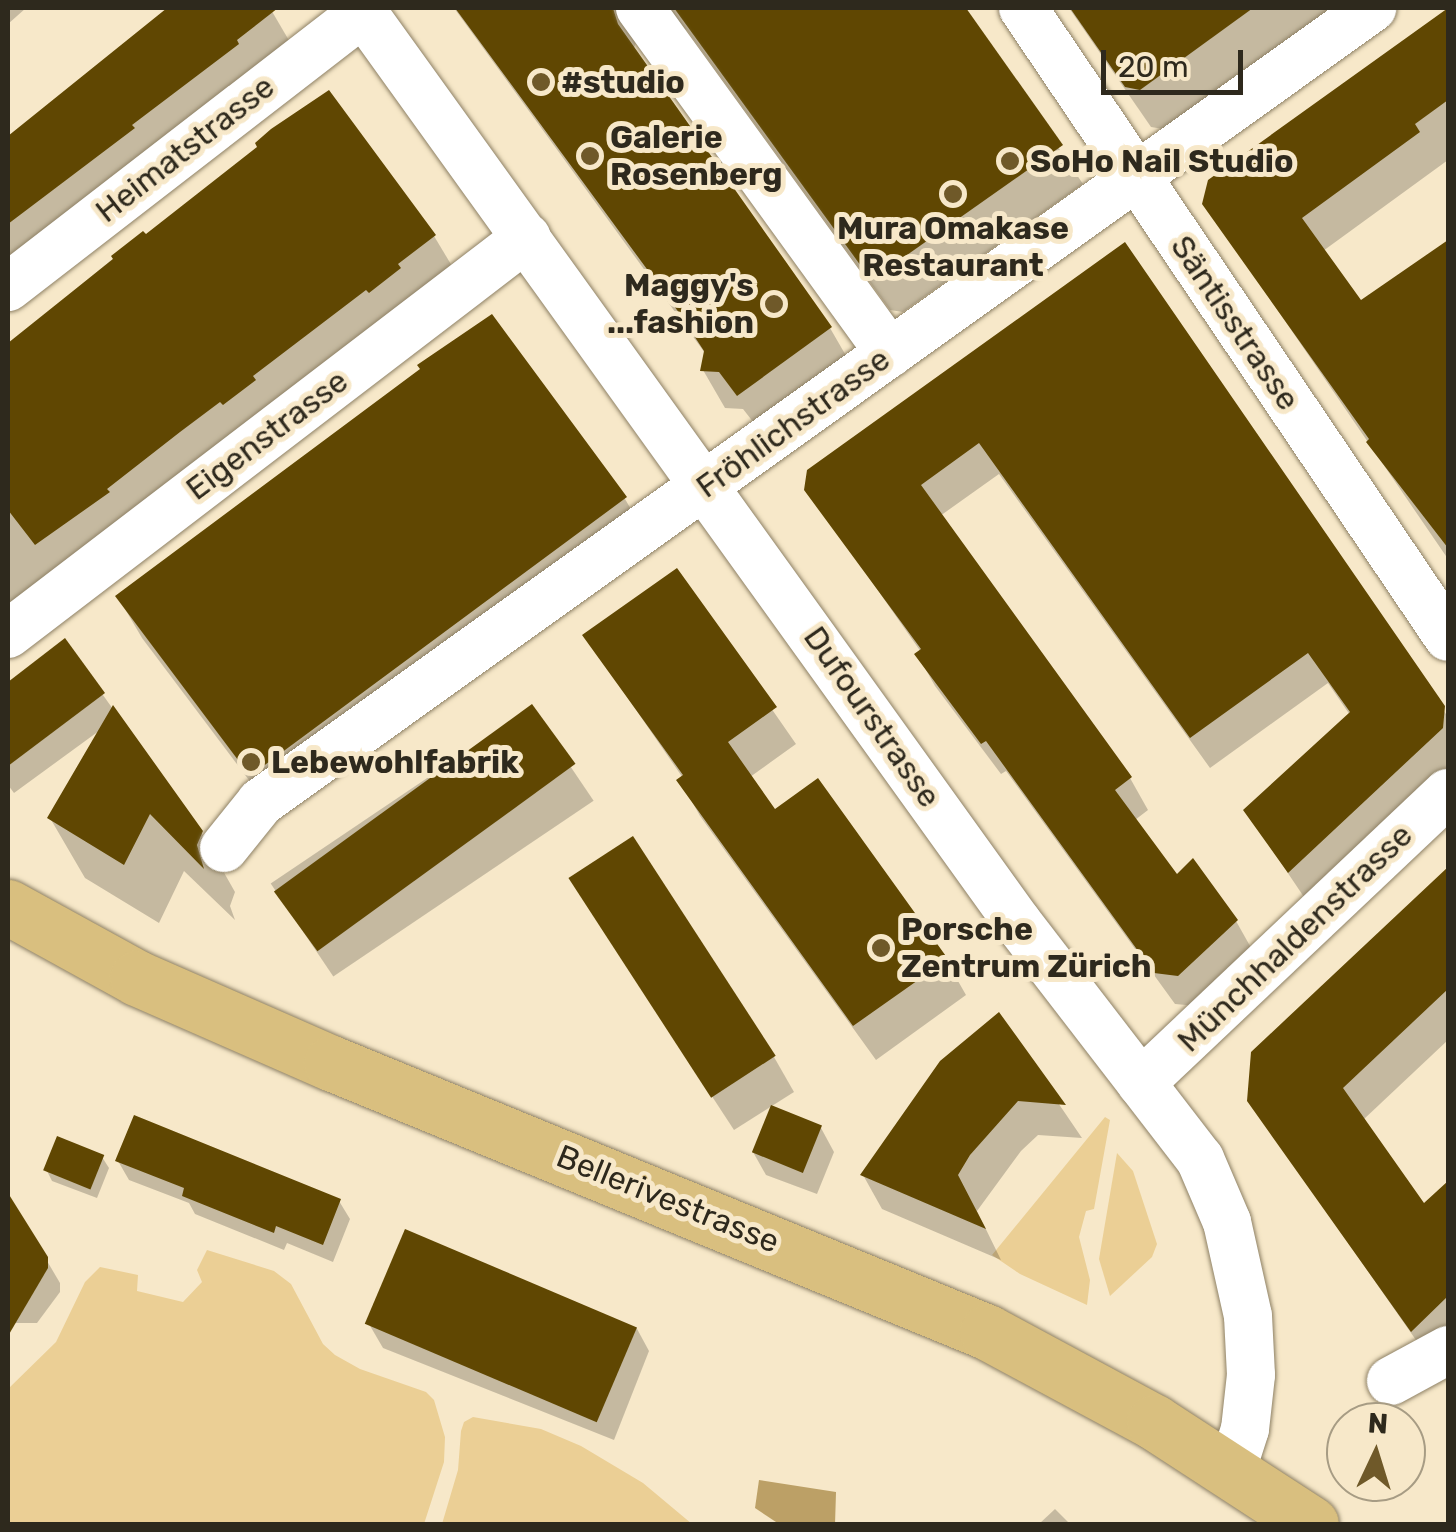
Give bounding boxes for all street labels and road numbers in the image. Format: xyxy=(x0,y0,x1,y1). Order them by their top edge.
street label: Heimatstrasse xyxy=(88,67,282,231)
street label: Säntisstrasse xyxy=(1163,228,1307,418)
street label: Fröhlichstrasse xyxy=(689,340,897,506)
street label: Eigenstrasse xyxy=(179,362,355,508)
street label: Dufourstrasse xyxy=(795,619,949,815)
street label: Münchhaldenstrasse xyxy=(1170,816,1420,1060)
street label: Bellerivestrasse xyxy=(551,1137,785,1261)

